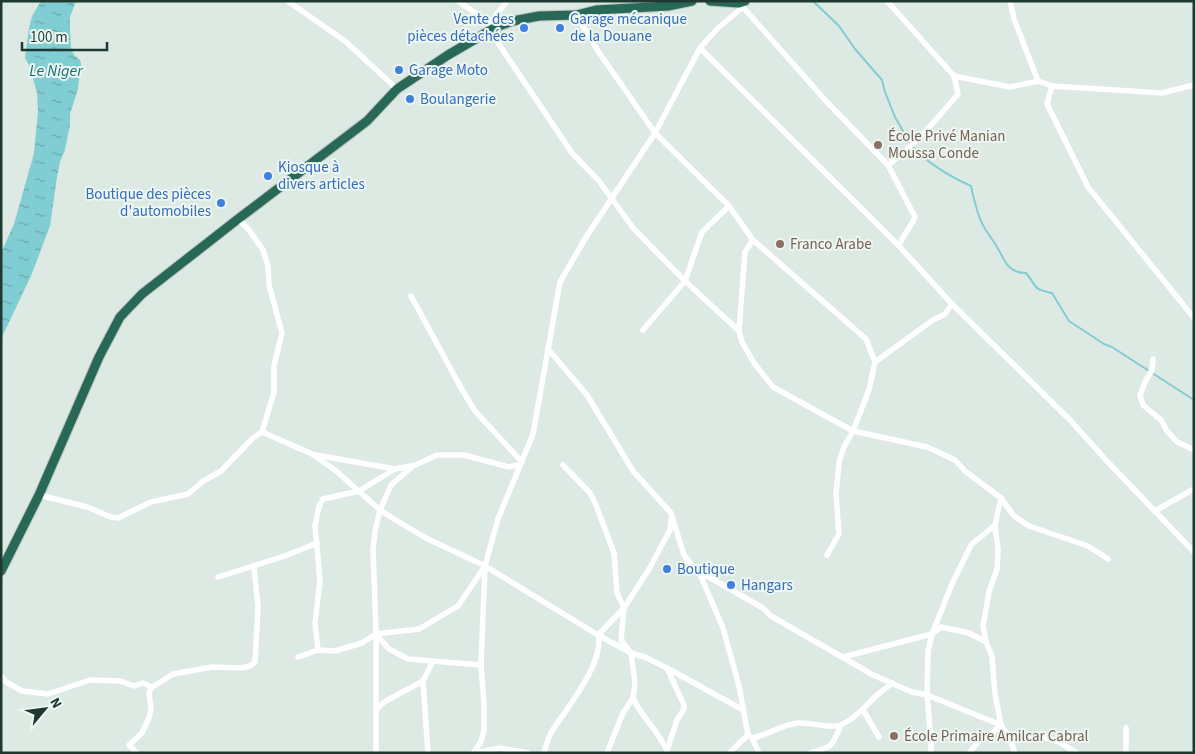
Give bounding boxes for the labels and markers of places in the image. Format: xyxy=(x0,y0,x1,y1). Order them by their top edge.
place label: Vente des pièces détachées xyxy=(407,9,514,47)
place label: Garage mécanique de la Douane xyxy=(570,9,687,47)
marker: Vente des pièces détachées xyxy=(518,22,530,34)
marker: Garage mécanique de la Douane xyxy=(554,22,566,34)
place label: Garage Moto xyxy=(409,60,488,81)
marker: Garage Moto xyxy=(393,64,405,76)
place label: Boulangerie xyxy=(420,89,496,110)
marker: Boulangerie xyxy=(404,93,416,105)
place label: École Privé Manian Moussa Conde xyxy=(888,126,1006,164)
marker: École Privé Manian Moussa Conde xyxy=(872,139,884,151)
place label: Kiosque à divers articles xyxy=(278,157,365,195)
marker: Kiosque à divers articles xyxy=(262,170,274,182)
place label: Boutique des pièces d'automobiles xyxy=(85,184,211,222)
marker: Boutique des pièces d'automobiles xyxy=(215,197,227,209)
place label: Franco Arabe xyxy=(790,234,872,255)
marker: Franco Arabe xyxy=(774,238,786,250)
place label: Boutique xyxy=(677,559,735,580)
marker: Boutique xyxy=(661,563,673,575)
place label: Hangars xyxy=(741,575,793,596)
marker: Hangars xyxy=(725,579,737,591)
place label: École Primaire Amilcar Cabral xyxy=(904,726,1089,747)
marker: École Primaire Amilcar Cabral xyxy=(888,730,900,742)

